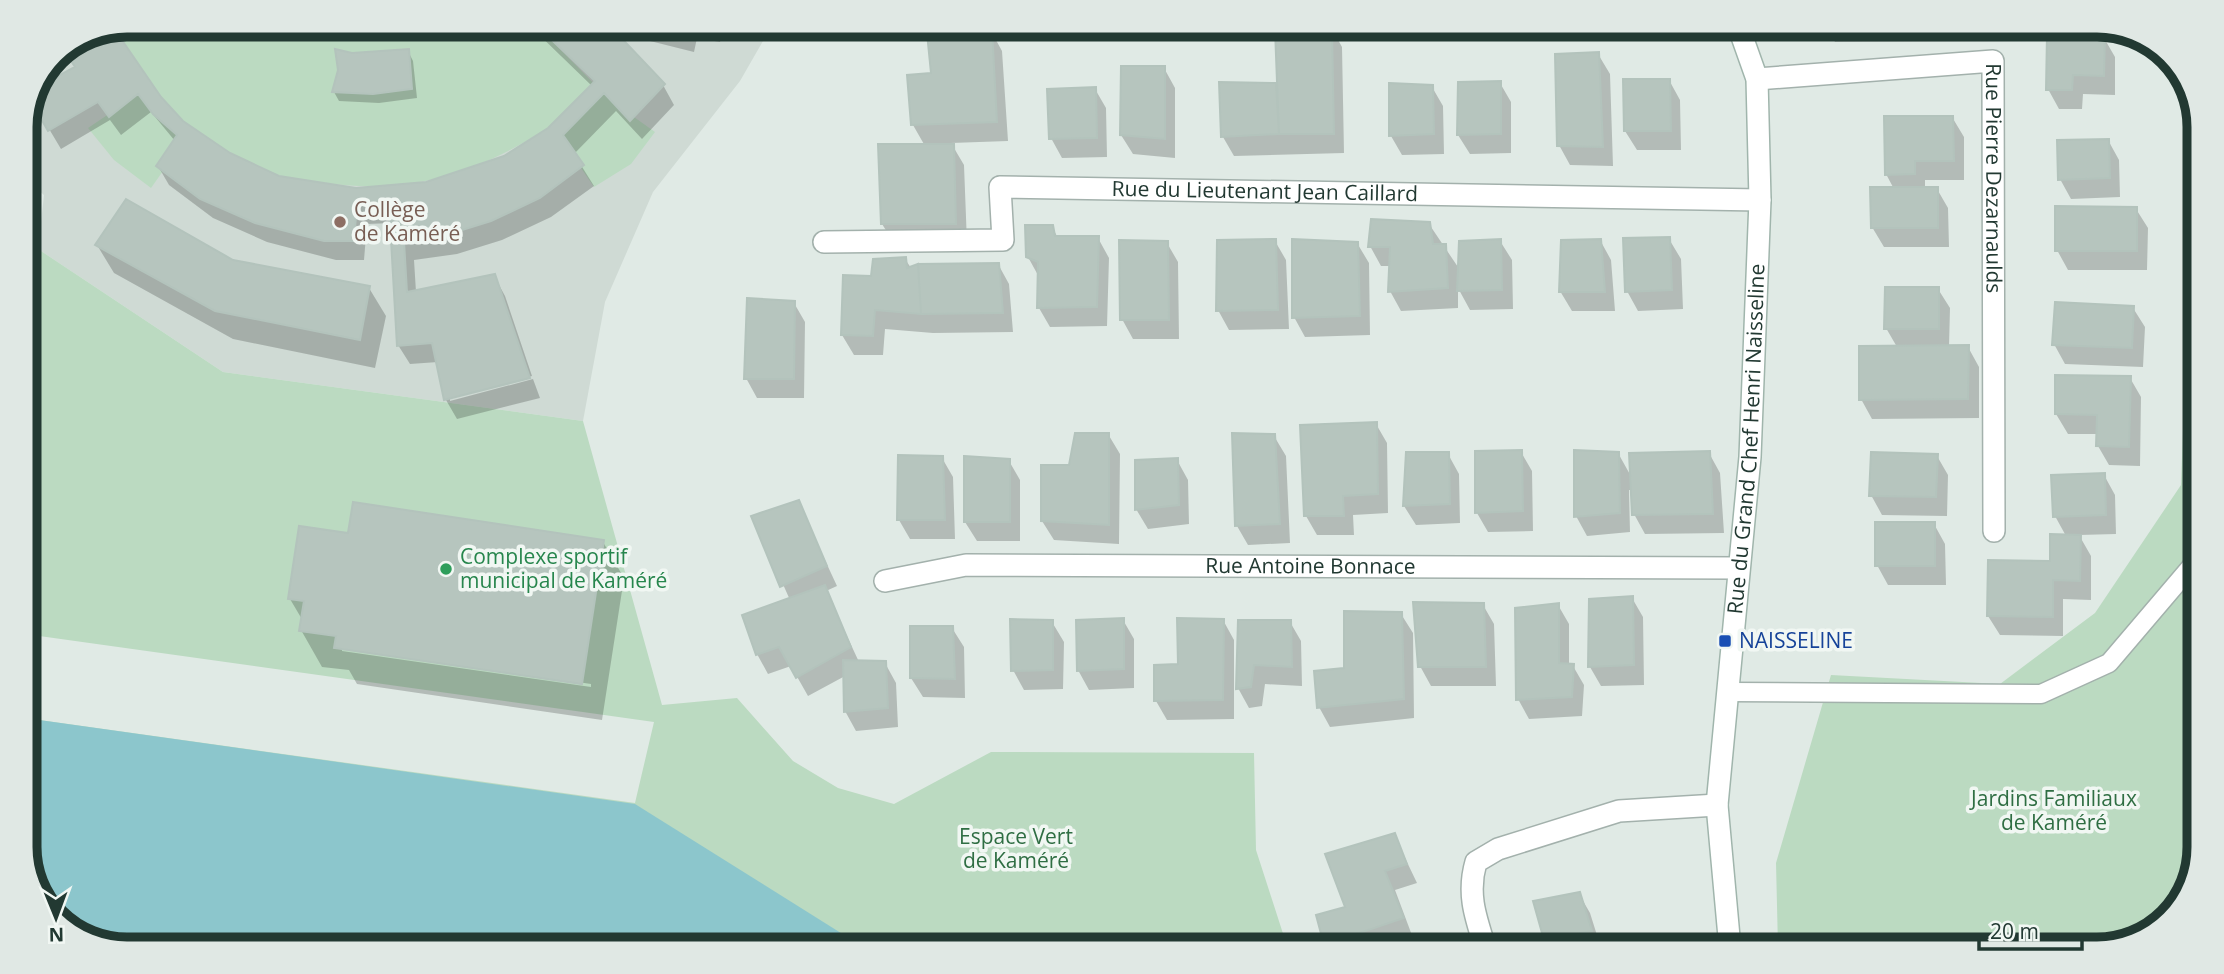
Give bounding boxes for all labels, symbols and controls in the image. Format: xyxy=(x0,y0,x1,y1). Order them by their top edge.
street label: Rue Pierre Dezarnaulds xyxy=(1980,63,2008,293)
street label: Rue du Lieutenant Jean Caillard xyxy=(1111,174,1418,207)
place label: Collège de Kaméré xyxy=(354,195,460,247)
marker: Collège de Kaméré xyxy=(332,214,348,230)
street label: Rue du Grand Chef Henri Naisseline xyxy=(1720,263,1771,615)
place label: Complexe sportif municipal de Kaméré xyxy=(460,542,667,594)
street label: Rue Antoine Bonnace xyxy=(1205,551,1416,580)
marker: Complexe sportif municipal de Kaméré xyxy=(438,561,454,577)
place label: NAISSELINE xyxy=(1739,626,1853,654)
marker: NAISSELINE xyxy=(1717,633,1733,649)
park label: Jardins Familiaux de Kaméré xyxy=(1969,784,2137,836)
park label: Espace Vert de Kaméré xyxy=(959,822,1073,874)
north arrow xyxy=(21,883,91,953)
scale bar xyxy=(1979,908,2082,952)
text: 20 m xyxy=(1990,917,2039,945)
text: N xyxy=(48,922,64,948)

